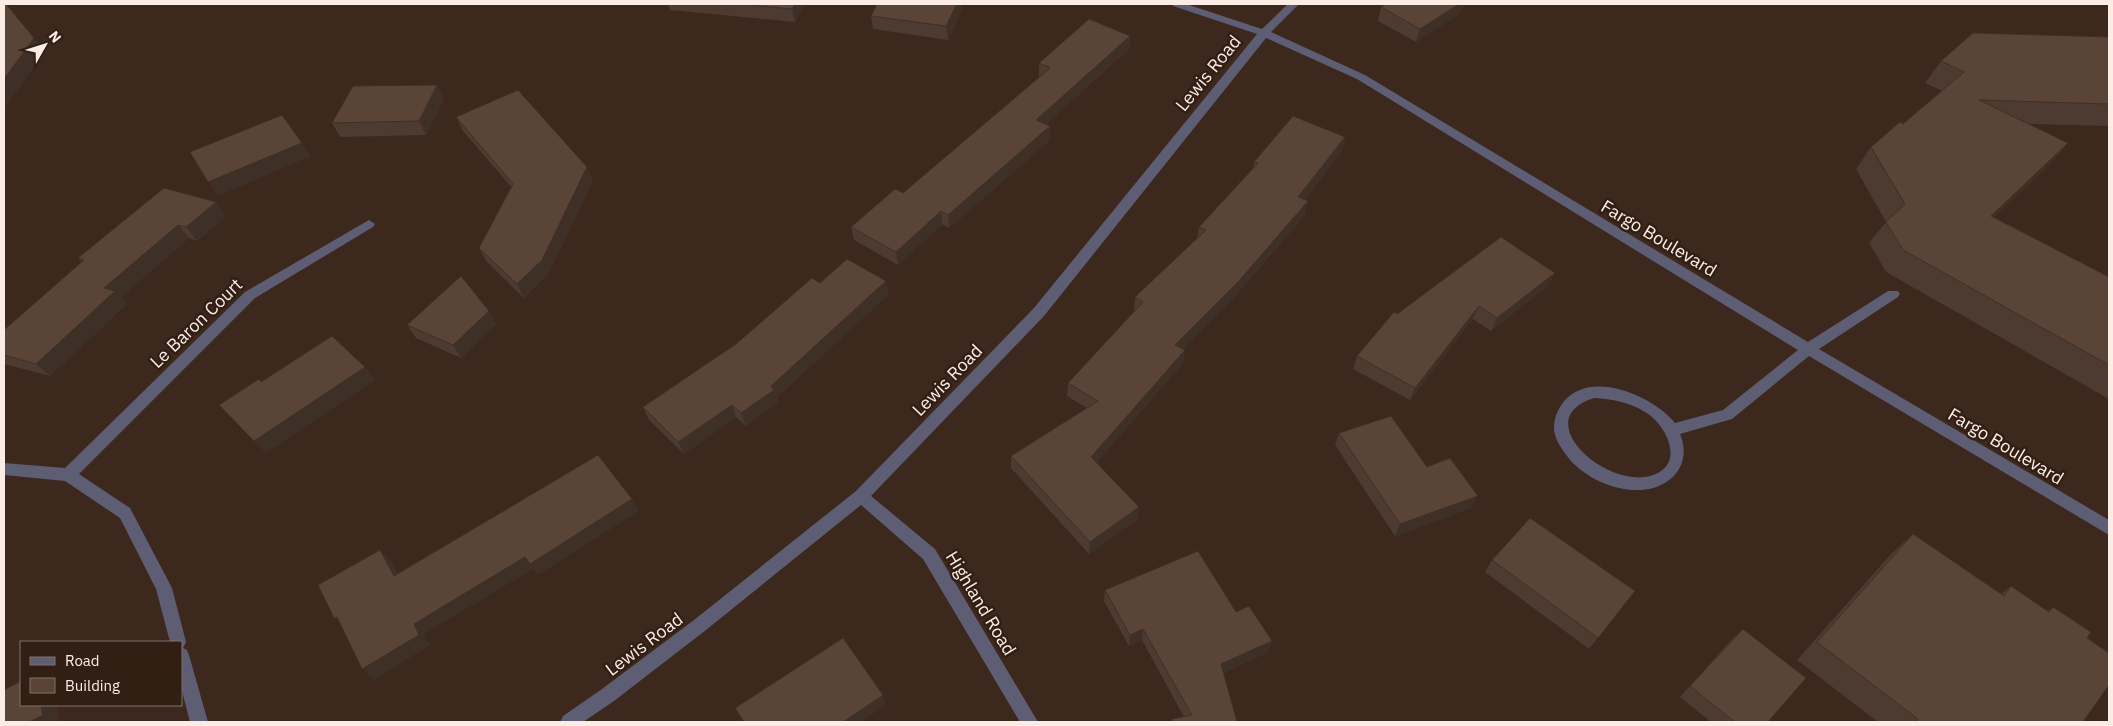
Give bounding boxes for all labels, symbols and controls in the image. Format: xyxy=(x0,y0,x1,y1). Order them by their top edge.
north arrow xyxy=(20,20,70,70)
text: N xyxy=(45,27,65,46)
street label: Lewis Road xyxy=(1170,30,1246,116)
street label: Fargo Boulevard xyxy=(1597,194,1721,282)
street label: Le Baron Court xyxy=(145,273,247,373)
street label: Lewis Road xyxy=(907,339,987,421)
street label: Fargo Boulevard xyxy=(1944,402,2068,490)
street label: Highland Road xyxy=(941,547,1021,659)
street label: Lewis Road xyxy=(601,607,687,681)
legend xyxy=(20,641,182,706)
text: Road xyxy=(65,651,100,670)
text: Building xyxy=(65,676,120,695)

